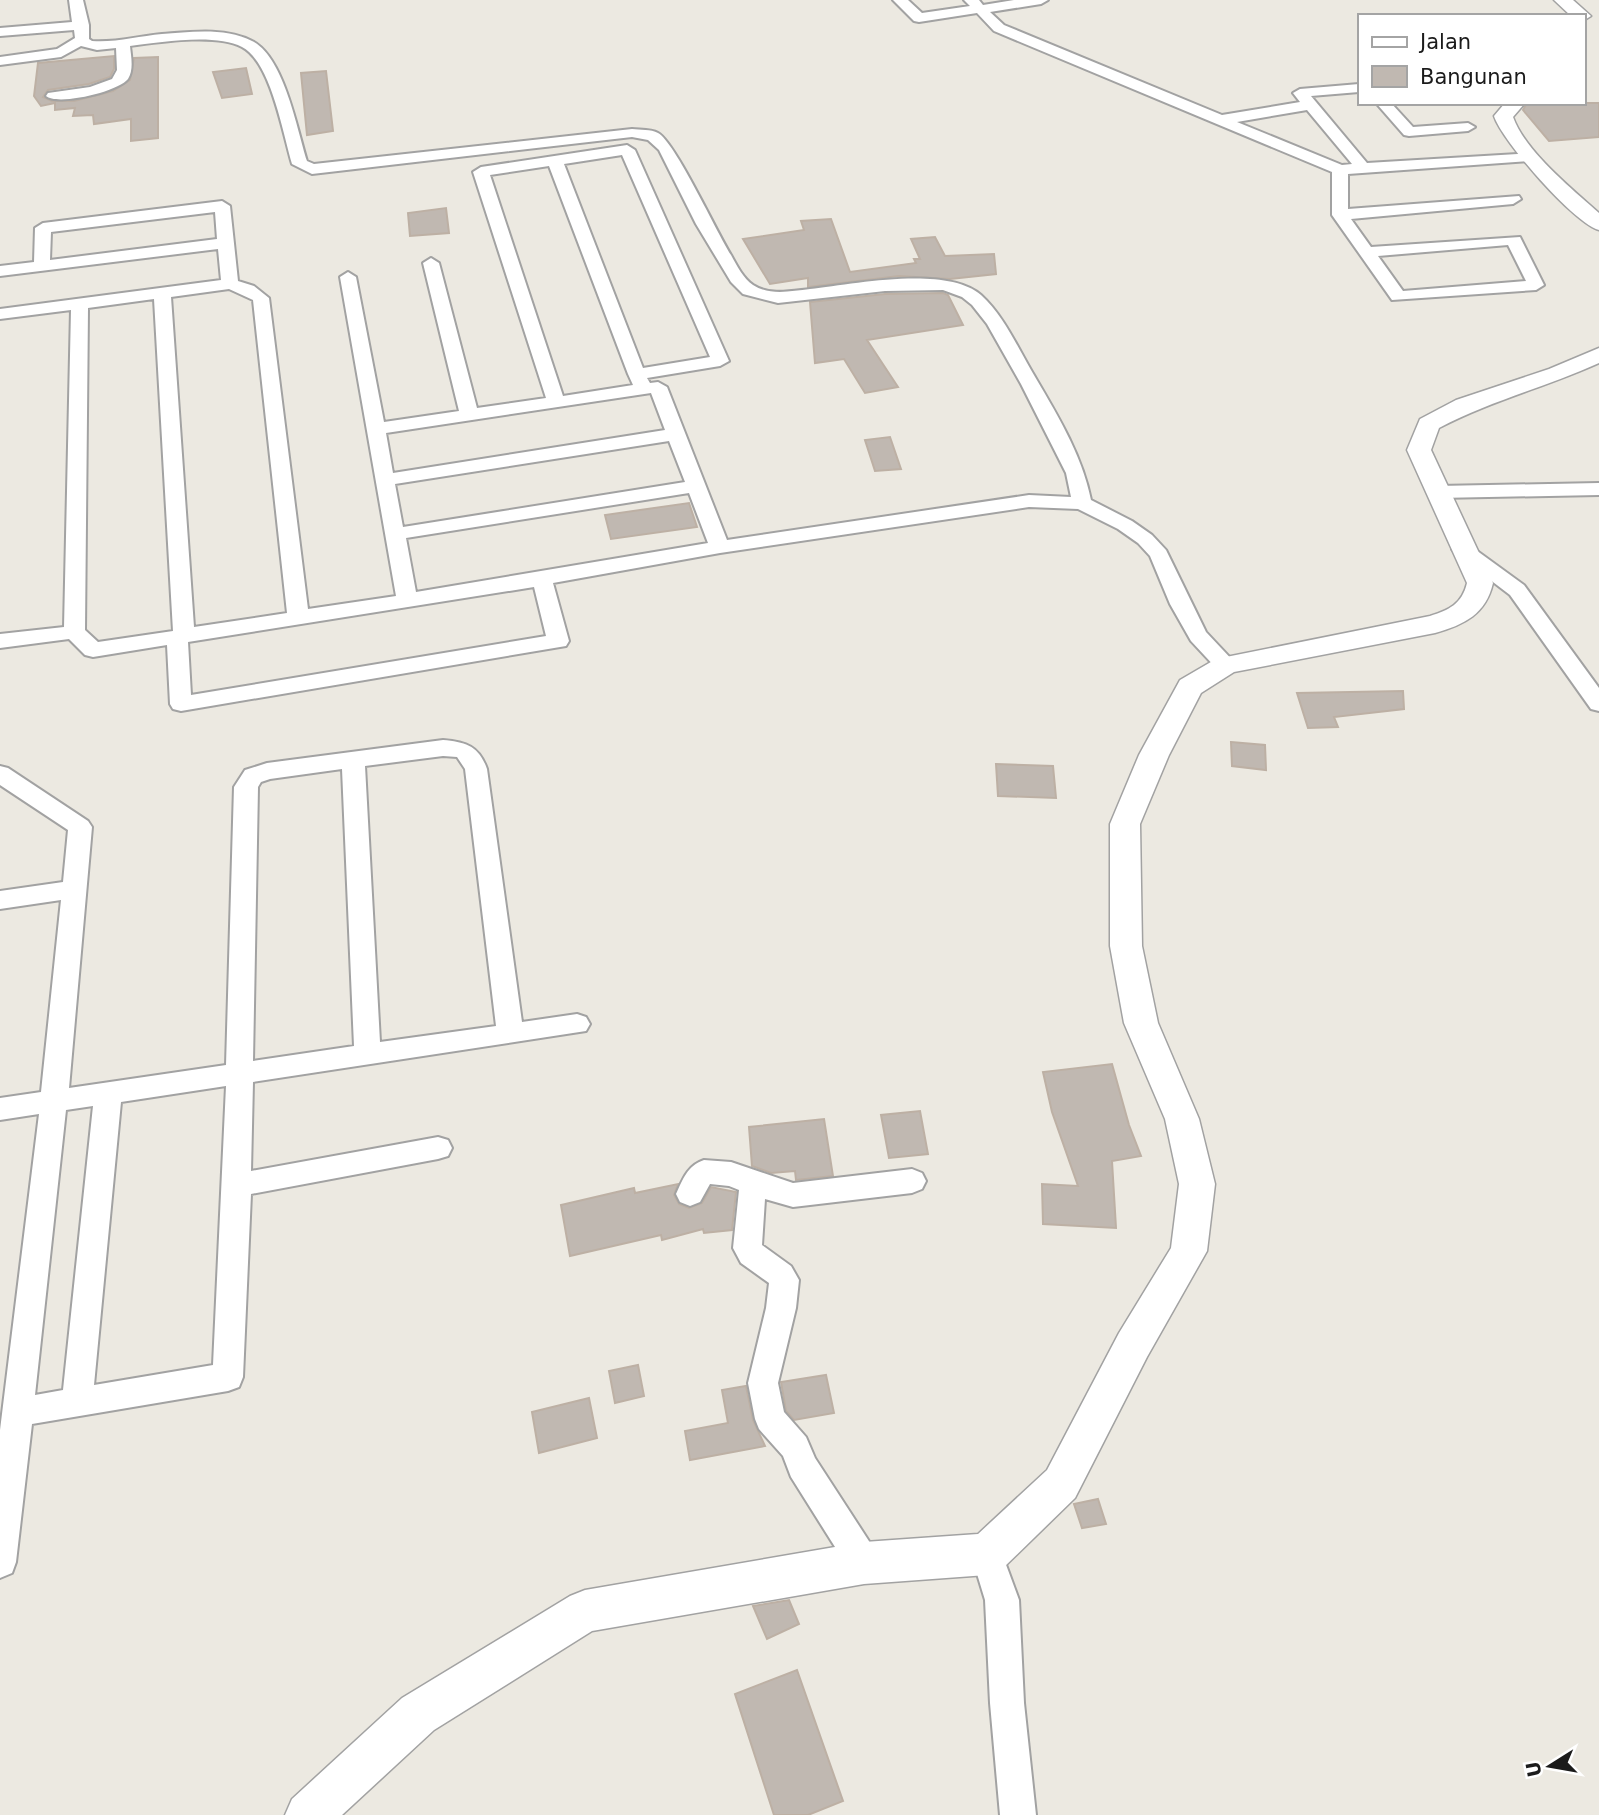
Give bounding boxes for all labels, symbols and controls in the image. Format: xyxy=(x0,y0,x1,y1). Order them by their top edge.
legend xyxy=(1358,14,1585,105)
text: Jalan xyxy=(1418,30,1471,54)
text: Bangunan xyxy=(1420,65,1527,89)
north arrow xyxy=(1515,1731,1585,1801)
text: U xyxy=(1521,1760,1546,1779)

